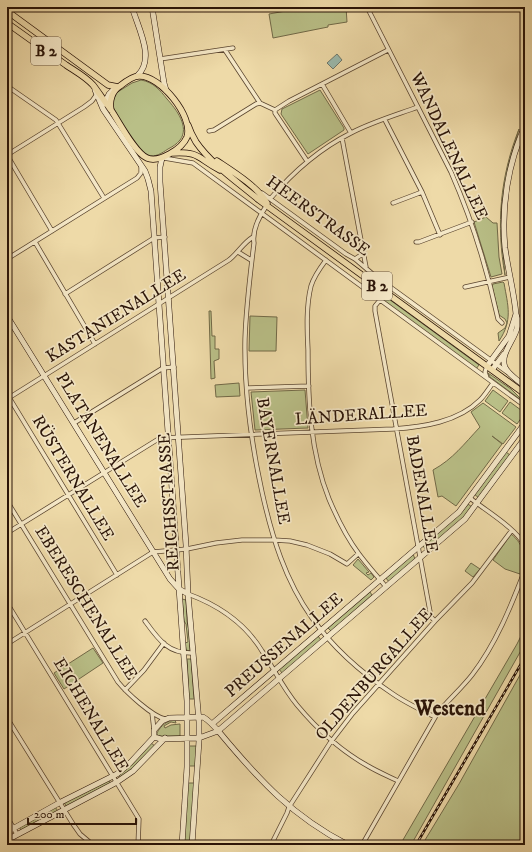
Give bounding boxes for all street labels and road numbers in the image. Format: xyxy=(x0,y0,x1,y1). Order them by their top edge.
road number: B 2 xyxy=(31,37,61,65)
street label: WANDALENALLEE xyxy=(405,68,493,223)
street label: HEERSTRASSE xyxy=(262,171,374,261)
street label: KASTANIENALLEE xyxy=(42,264,190,368)
road number: B 2 xyxy=(362,272,392,300)
street label: PLATANENALLEE xyxy=(51,368,151,512)
street label: BAYERNALLEE xyxy=(251,396,295,526)
street label: LÄNDERALLEE xyxy=(294,399,428,431)
street label: RÜSTERNALLEE xyxy=(27,411,119,545)
street label: REICHSSTRASSE xyxy=(153,432,185,572)
street label: BADENALLEE xyxy=(401,433,443,555)
street label: EBERESCHENALLEE xyxy=(30,522,142,684)
street label: PREUSSENALLEE xyxy=(221,588,347,702)
street label: OLDENBURGALLEE xyxy=(310,603,438,745)
street label: EICHENALLEE xyxy=(48,654,134,776)

